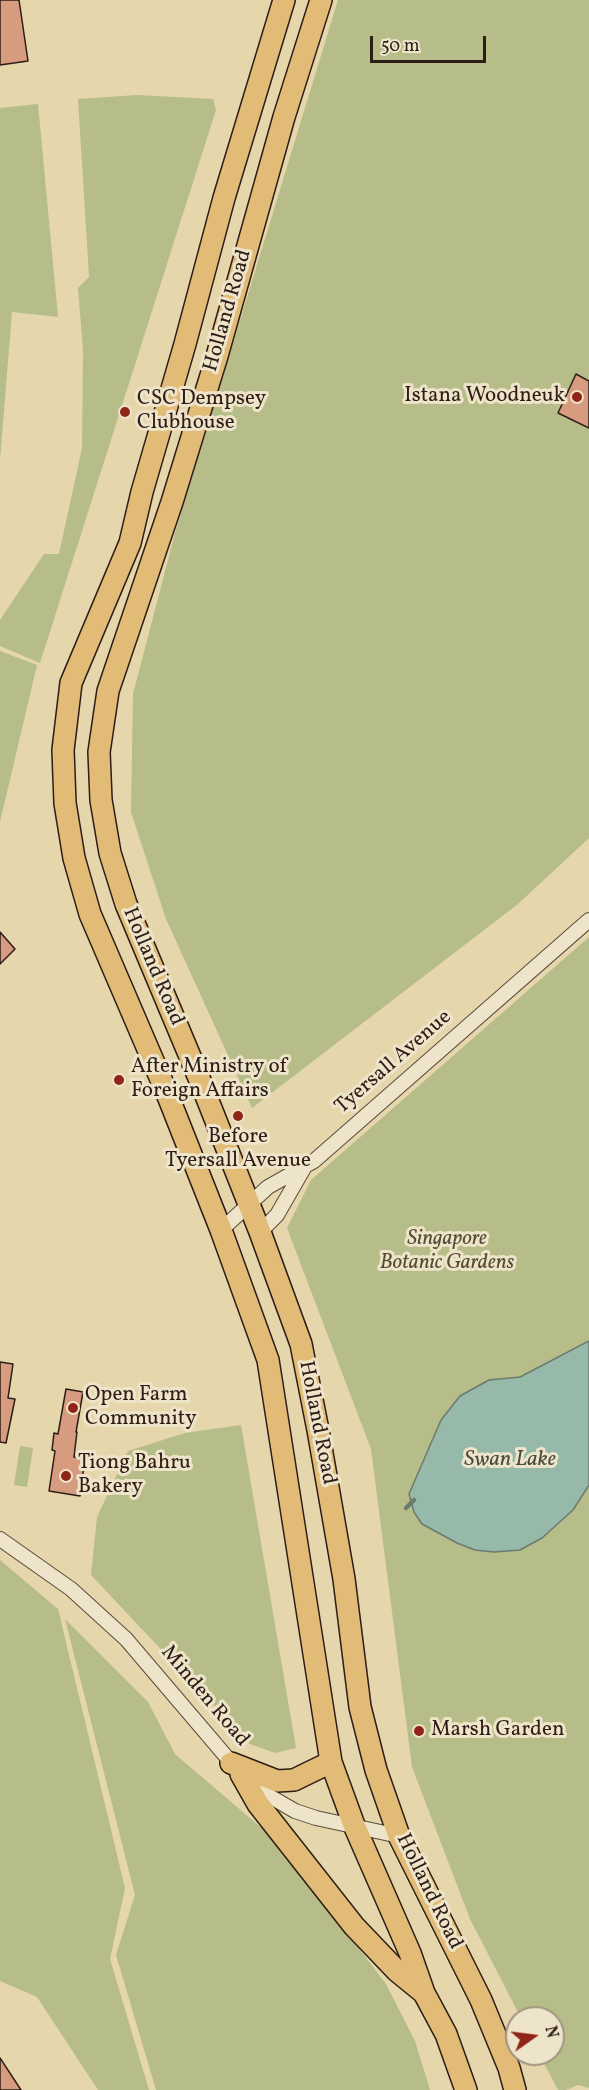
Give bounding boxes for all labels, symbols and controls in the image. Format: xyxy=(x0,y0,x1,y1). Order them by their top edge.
scale bar xyxy=(373,24,488,62)
text: 50 m xyxy=(381,34,420,59)
street label: Holland Road xyxy=(200,247,258,375)
place label: Istana Woodneuk xyxy=(404,384,565,410)
place label: CSC Dempsey Clubhouse xyxy=(137,387,266,437)
marker: Istana Woodneuk xyxy=(570,390,584,404)
marker: CSC Dempsey Clubhouse xyxy=(118,405,132,419)
street label: Holland Road xyxy=(116,904,188,1030)
street label: Tyersall Avenue xyxy=(331,1006,457,1120)
place label: After Ministry of Foreign Affairs xyxy=(131,1055,287,1105)
marker: After Ministry of Foreign Affairs xyxy=(112,1073,126,1087)
marker: Before Tyersall Avenue xyxy=(231,1109,245,1123)
place label: Before Tyersall Avenue xyxy=(165,1125,311,1175)
park label: Singapore Botanic Gardens xyxy=(380,1227,514,1277)
street label: Holland Road xyxy=(292,1359,340,1487)
place label: Open Farm Community xyxy=(85,1383,196,1433)
marker: Open Farm Community xyxy=(66,1401,80,1415)
water label: Swan Lake xyxy=(464,1448,556,1474)
place label: Tiong Bahru Bakery xyxy=(78,1451,191,1501)
marker: Tiong Bahru Bakery xyxy=(59,1469,73,1483)
street label: Minden Road xyxy=(154,1641,254,1753)
place label: Marsh Garden xyxy=(431,1718,564,1744)
marker: Marsh Garden xyxy=(412,1724,426,1738)
street label: Holland Road xyxy=(389,1830,467,1954)
north arrow xyxy=(505,2006,565,2066)
text: N xyxy=(538,2024,563,2040)

